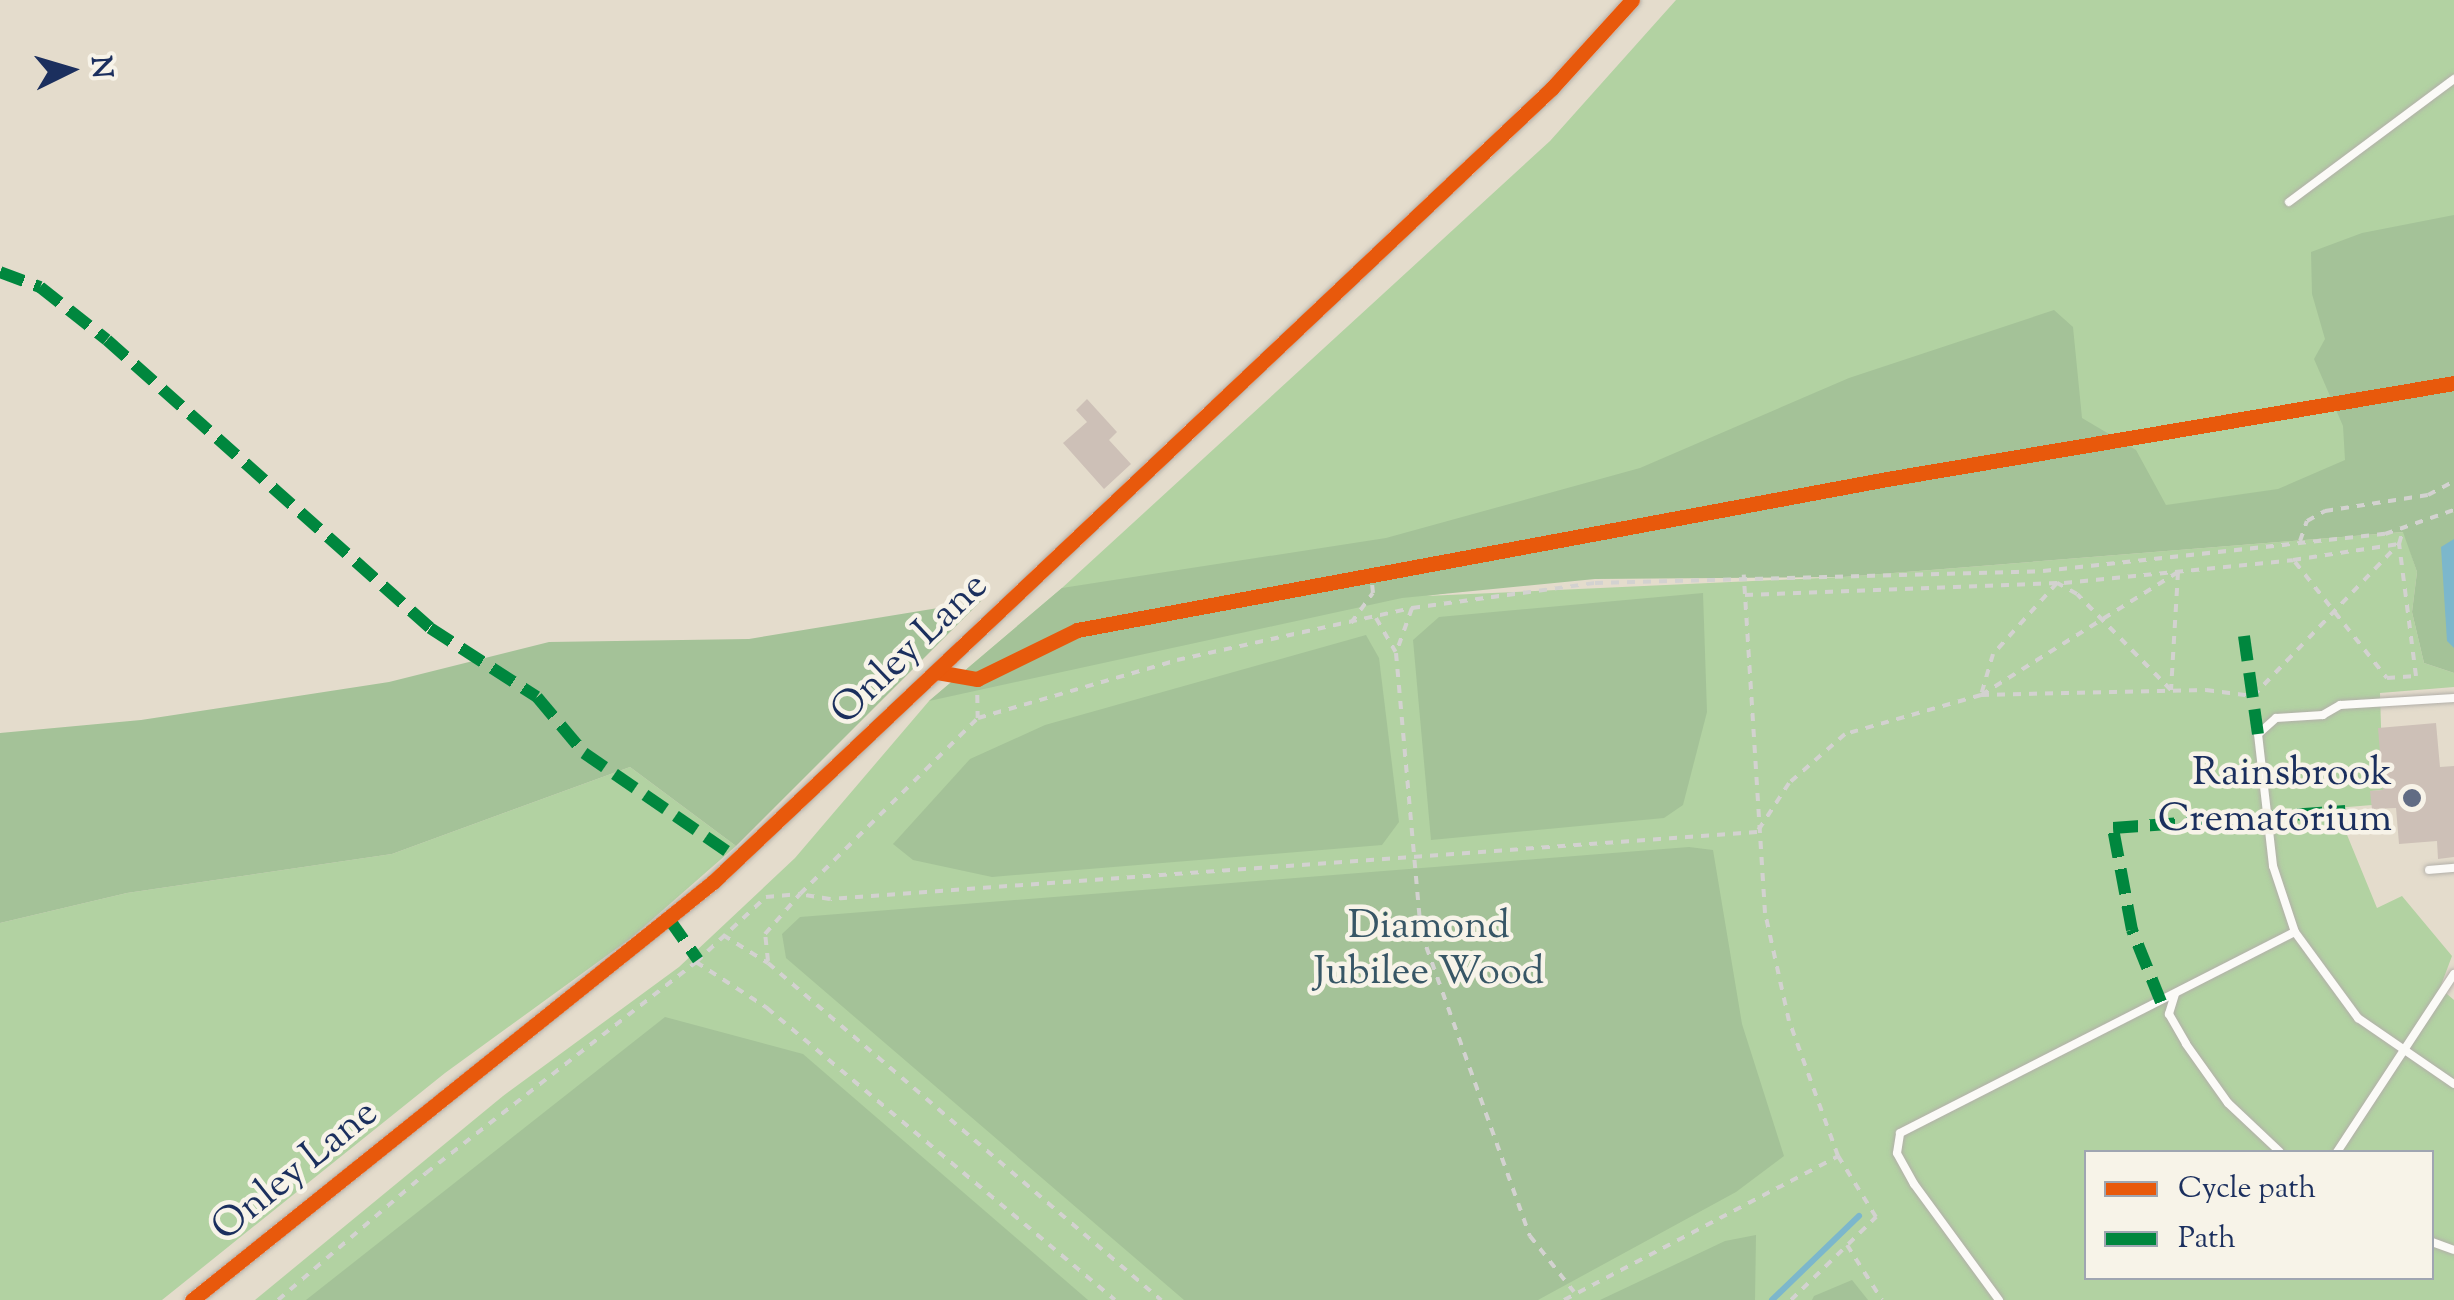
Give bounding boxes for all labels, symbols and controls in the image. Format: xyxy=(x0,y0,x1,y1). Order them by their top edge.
north arrow xyxy=(20,20,120,120)
text: N xyxy=(79,54,121,80)
street label: Onley Lane xyxy=(823,563,999,737)
place label: Rainsbrook Crematorium xyxy=(2158,751,2392,845)
marker: Rainsbrook Crematorium xyxy=(2401,787,2423,809)
park label: Diamond Jubilee Wood xyxy=(1314,904,1544,998)
street label: Onley Lane xyxy=(203,1091,389,1253)
legend xyxy=(2084,1150,2434,1280)
text: Cycle path xyxy=(2178,1168,2316,1211)
text: Path xyxy=(2178,1218,2236,1261)

